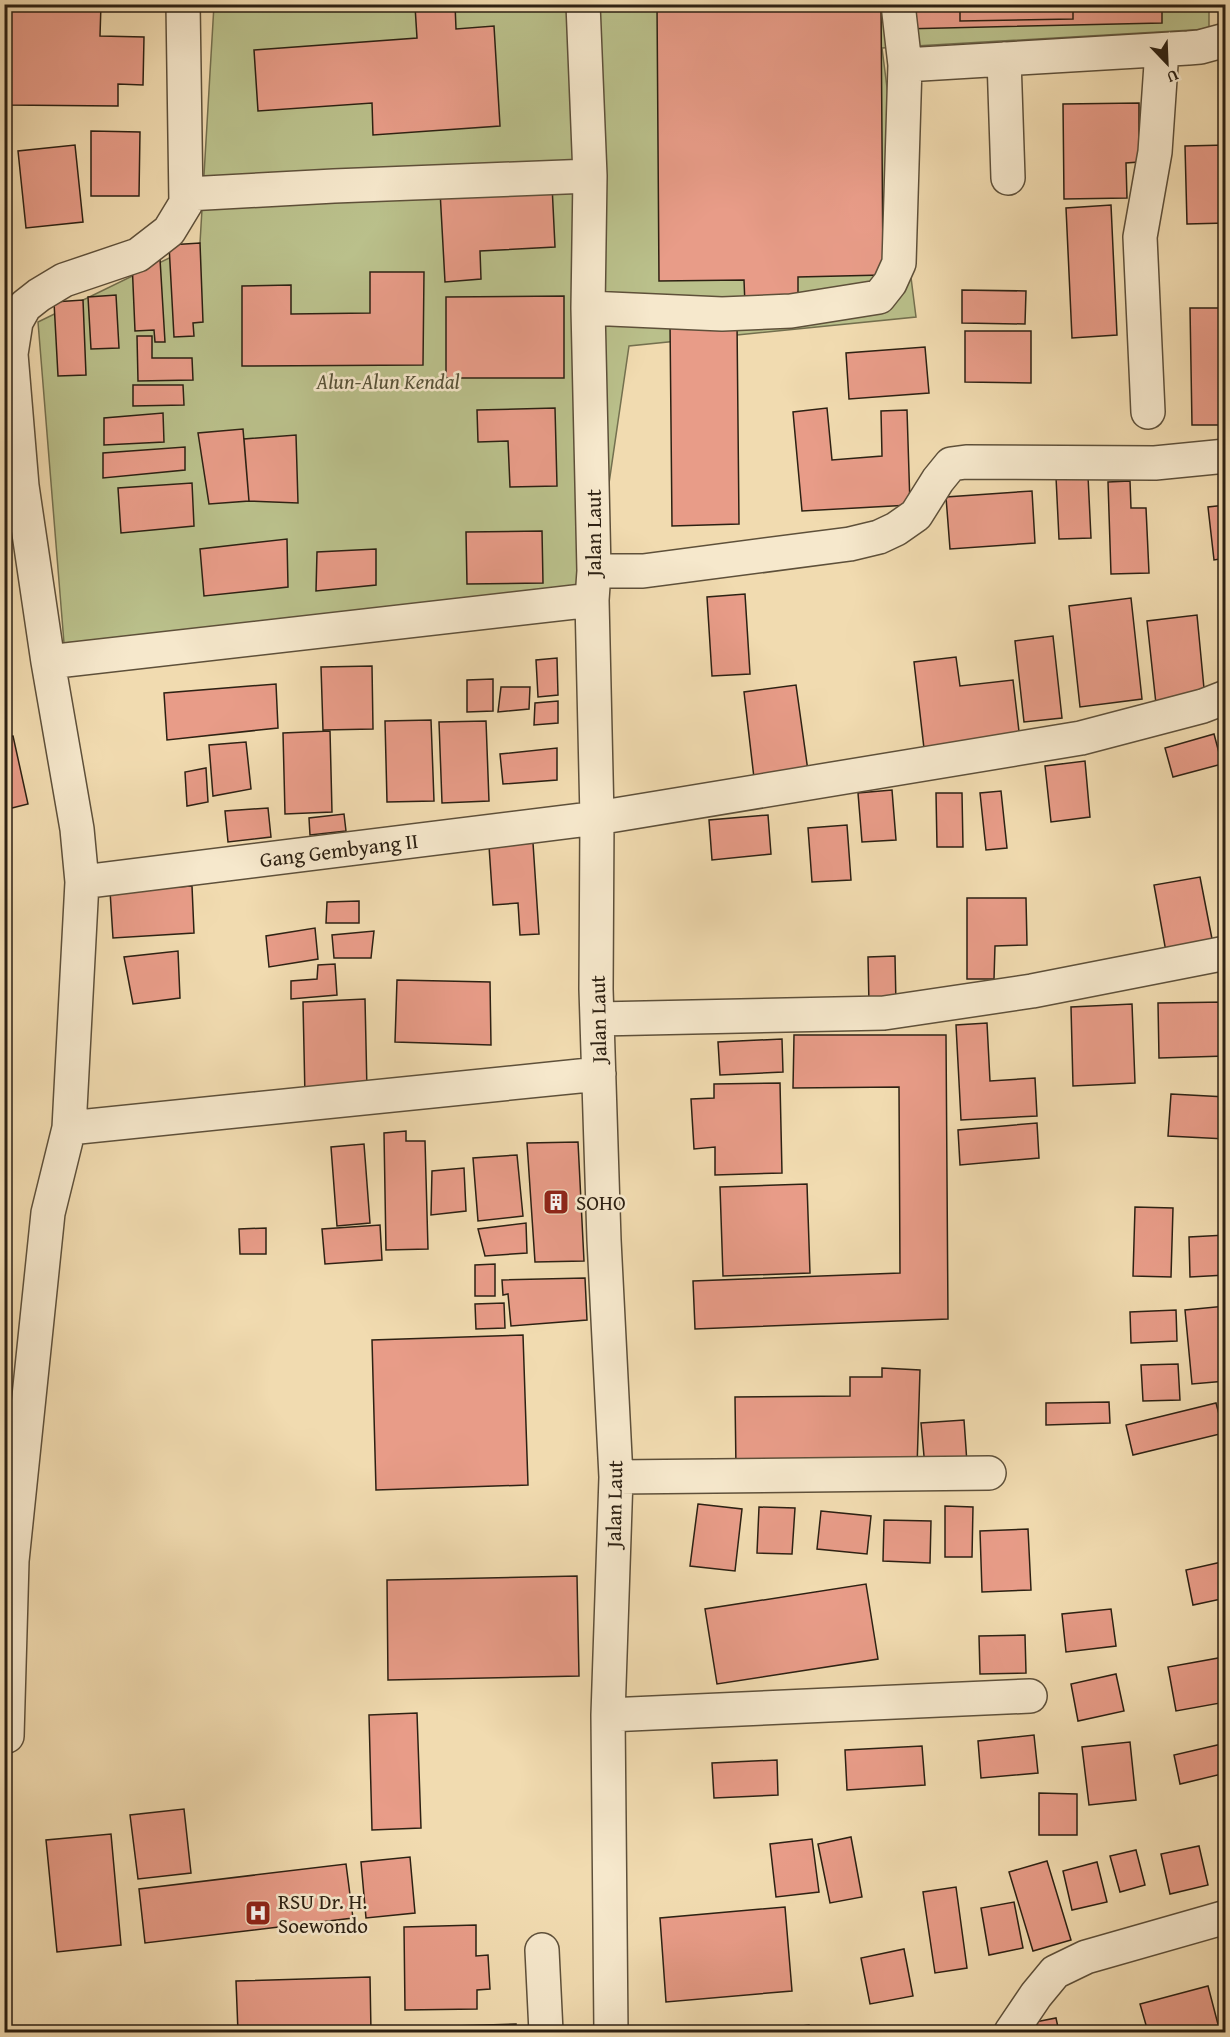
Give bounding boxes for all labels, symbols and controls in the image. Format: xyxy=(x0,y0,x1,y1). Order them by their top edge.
north arrow xyxy=(1137,33,1197,93)
text: U xyxy=(1163,64,1183,90)
park label: Alun-Alun Kendal xyxy=(315,366,460,397)
street label: Jalan Laut xyxy=(578,489,609,580)
street label: Gang Gembyang II xyxy=(258,825,420,875)
street label: Jalan Laut xyxy=(582,974,614,1066)
building icon: SOHO xyxy=(541,1187,571,1217)
place label: SOHO xyxy=(576,1187,626,1218)
street label: Jalan Laut xyxy=(598,1459,630,1551)
place label: RSU Dr. H. Soewondo xyxy=(278,1886,368,1941)
hospital icon: RSU Dr. H. Soewondo xyxy=(243,1898,273,1928)

